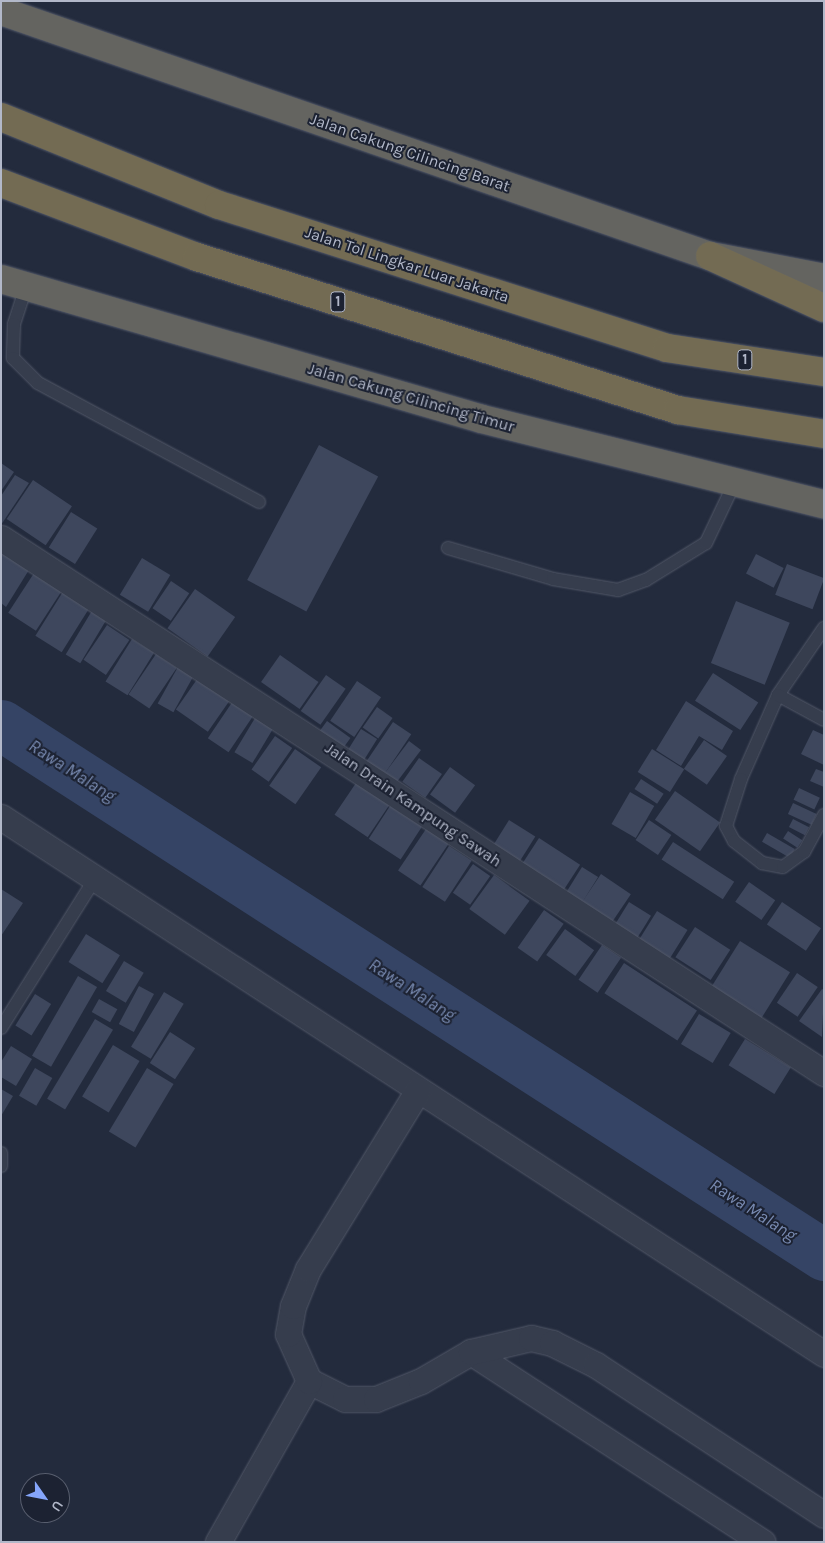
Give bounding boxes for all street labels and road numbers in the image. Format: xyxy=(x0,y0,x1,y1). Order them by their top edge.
street label: Jalan Cakung Cilincing Barat xyxy=(308,110,512,196)
street label: Jalan Tol Lingkar Luar Jakarta xyxy=(303,223,511,307)
road number: 1 xyxy=(329,290,347,314)
road number: 1 xyxy=(736,348,754,372)
street label: Jalan Cakung Cilincing Timur xyxy=(305,359,517,437)
street label: Jalan Drain Kampung Sawah xyxy=(321,739,505,871)

